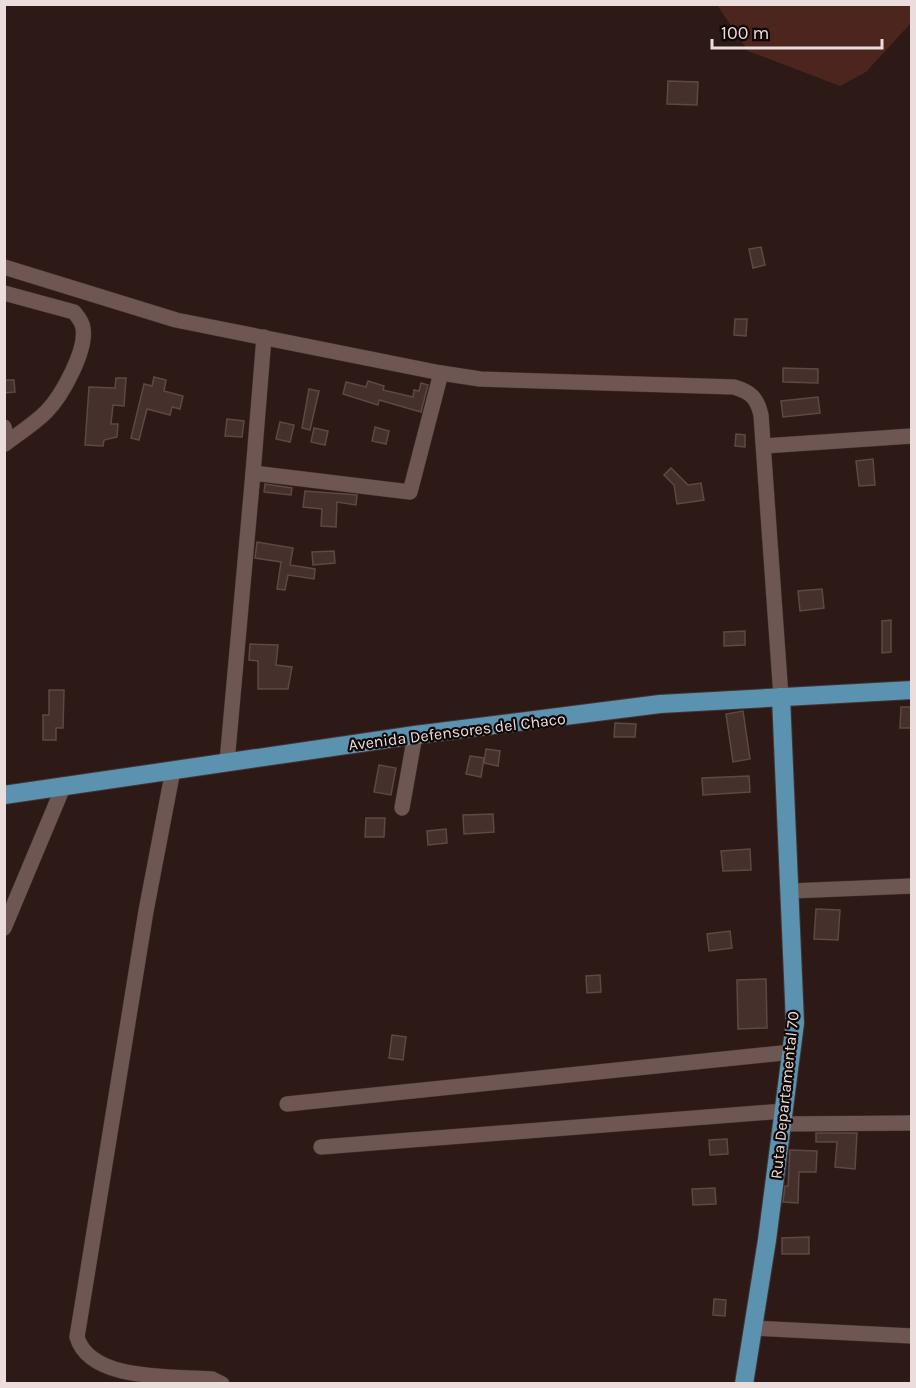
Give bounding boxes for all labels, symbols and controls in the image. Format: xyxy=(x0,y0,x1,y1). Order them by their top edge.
scale bar xyxy=(712,12,882,50)
text: 100 m xyxy=(721,22,769,44)
street label: Avenida Defensores del Chaco xyxy=(348,709,567,754)
street label: Ruta Departamental 70 xyxy=(766,1010,803,1180)

